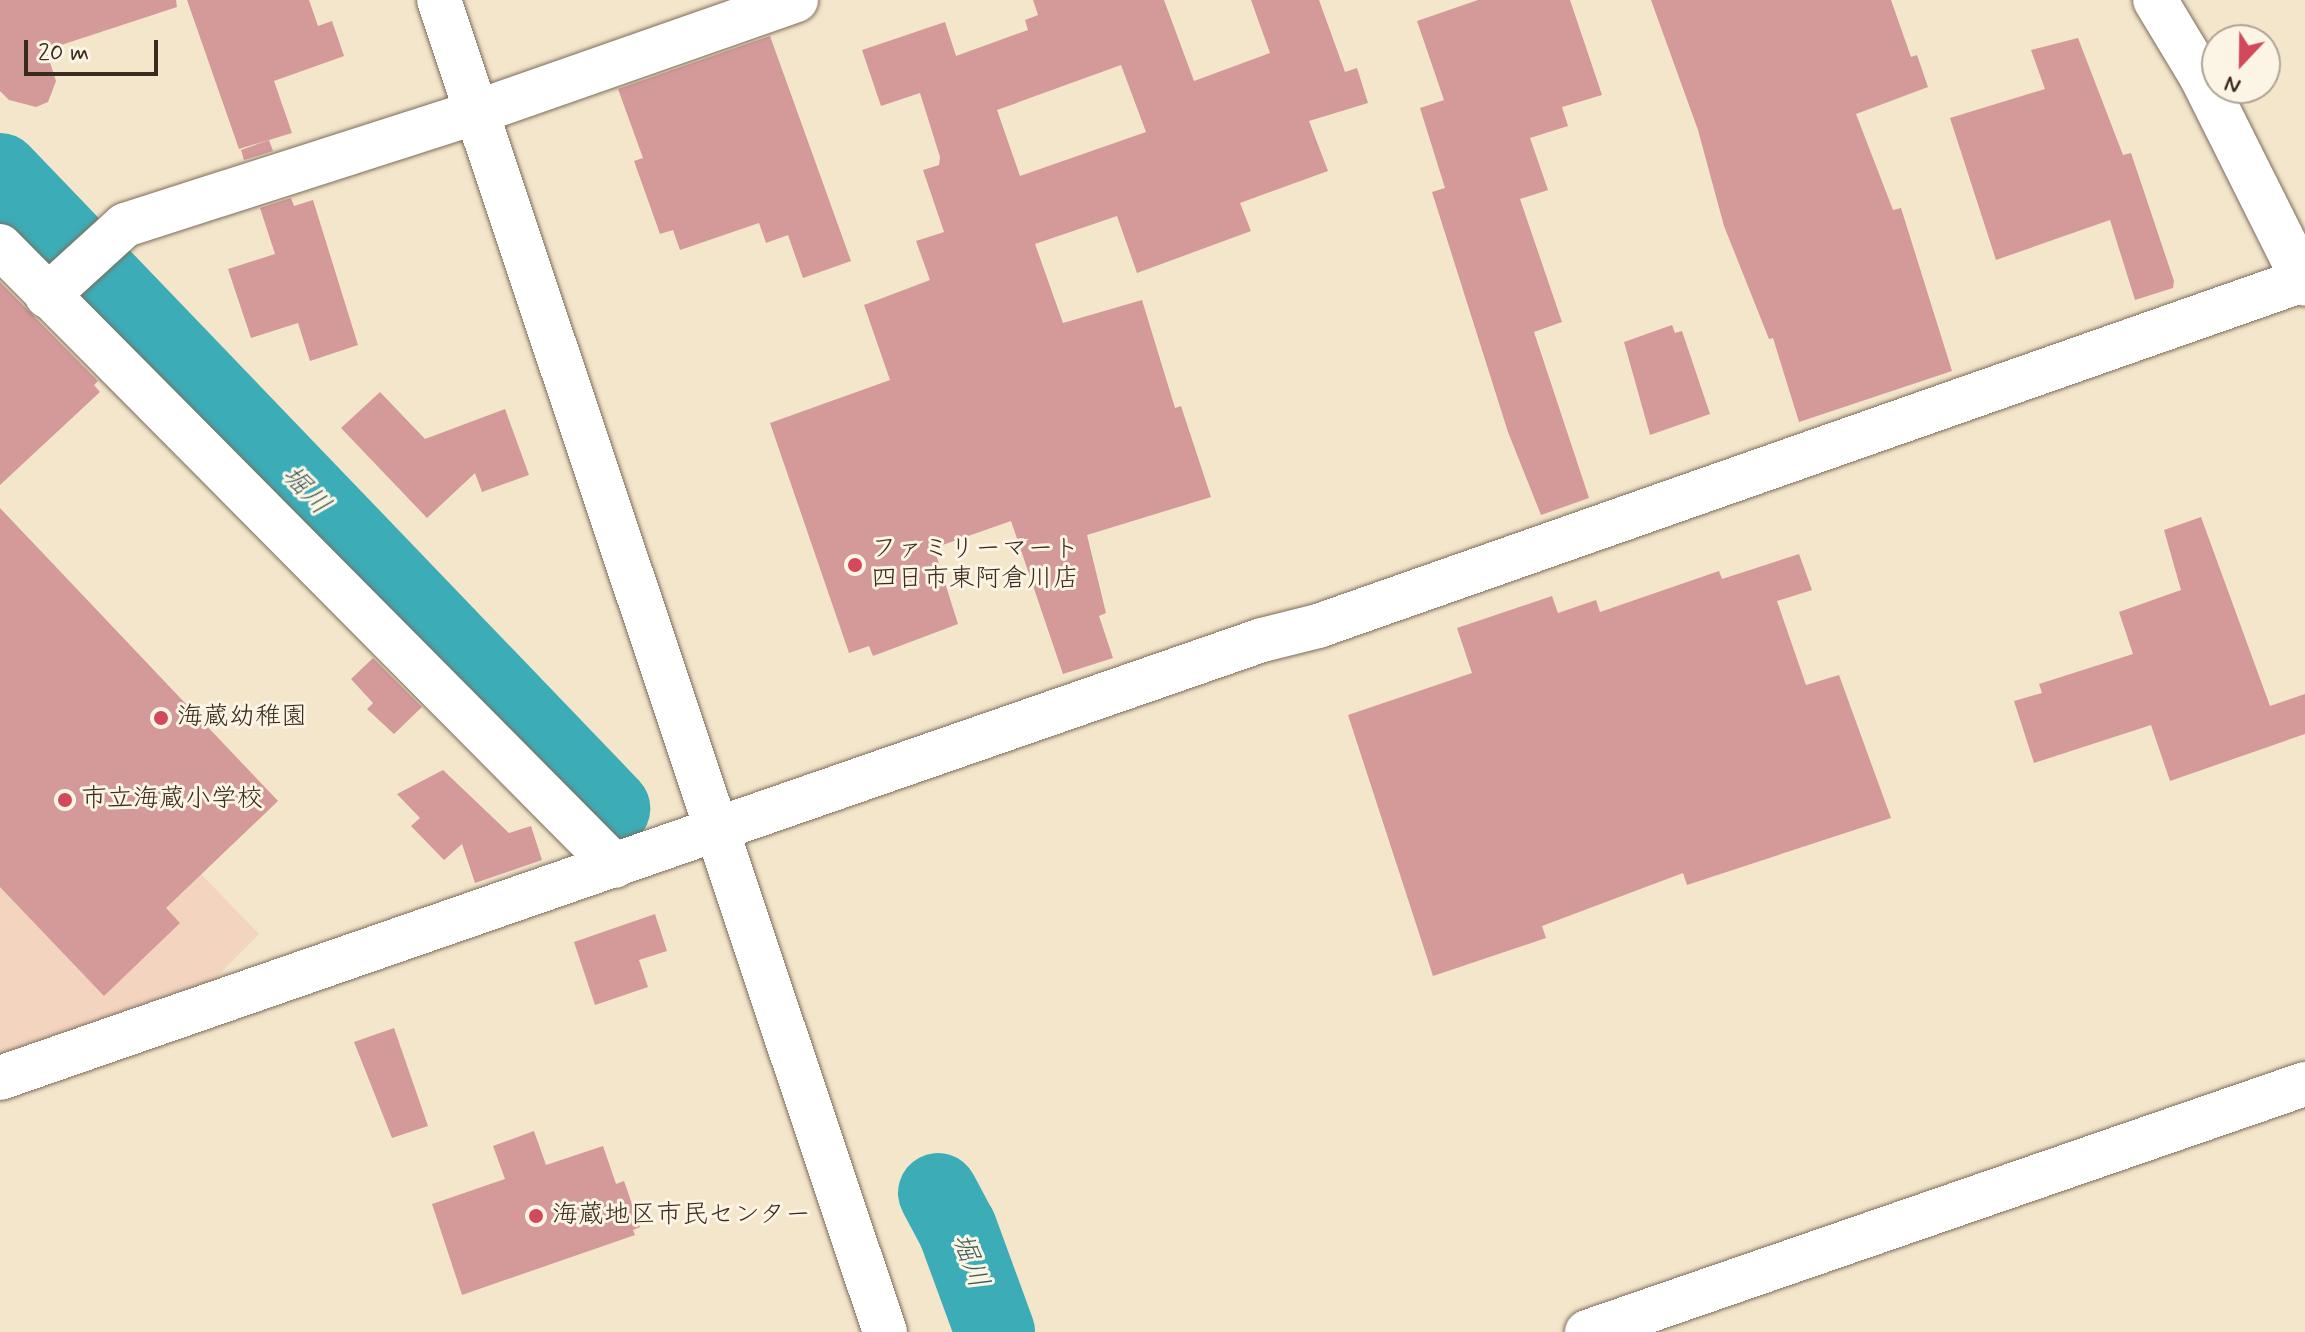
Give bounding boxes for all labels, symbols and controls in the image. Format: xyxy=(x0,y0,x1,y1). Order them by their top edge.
scale bar xyxy=(28,24,162,74)
north arrow xyxy=(2201,24,2281,104)
text: 20 m xyxy=(38,38,89,69)
text: N xyxy=(2221,69,2245,100)
water label: 堀川 xyxy=(273,459,337,523)
place label: ファミリーマート 四日市東阿倉川店 xyxy=(871,534,1079,596)
marker: ファミリーマート 四日市東阿倉川店 xyxy=(846,556,864,574)
place label: 海蔵幼稚園 xyxy=(177,702,307,734)
marker: 海蔵幼稚園 xyxy=(152,709,170,727)
place label: 市立海蔵小学校 xyxy=(81,784,263,816)
marker: 市立海蔵小学校 xyxy=(56,791,74,809)
place label: 海蔵地区市民センター xyxy=(552,1200,812,1232)
marker: 海蔵地区市民センター xyxy=(527,1207,545,1225)
water label: 堀川 xyxy=(943,1229,995,1293)

